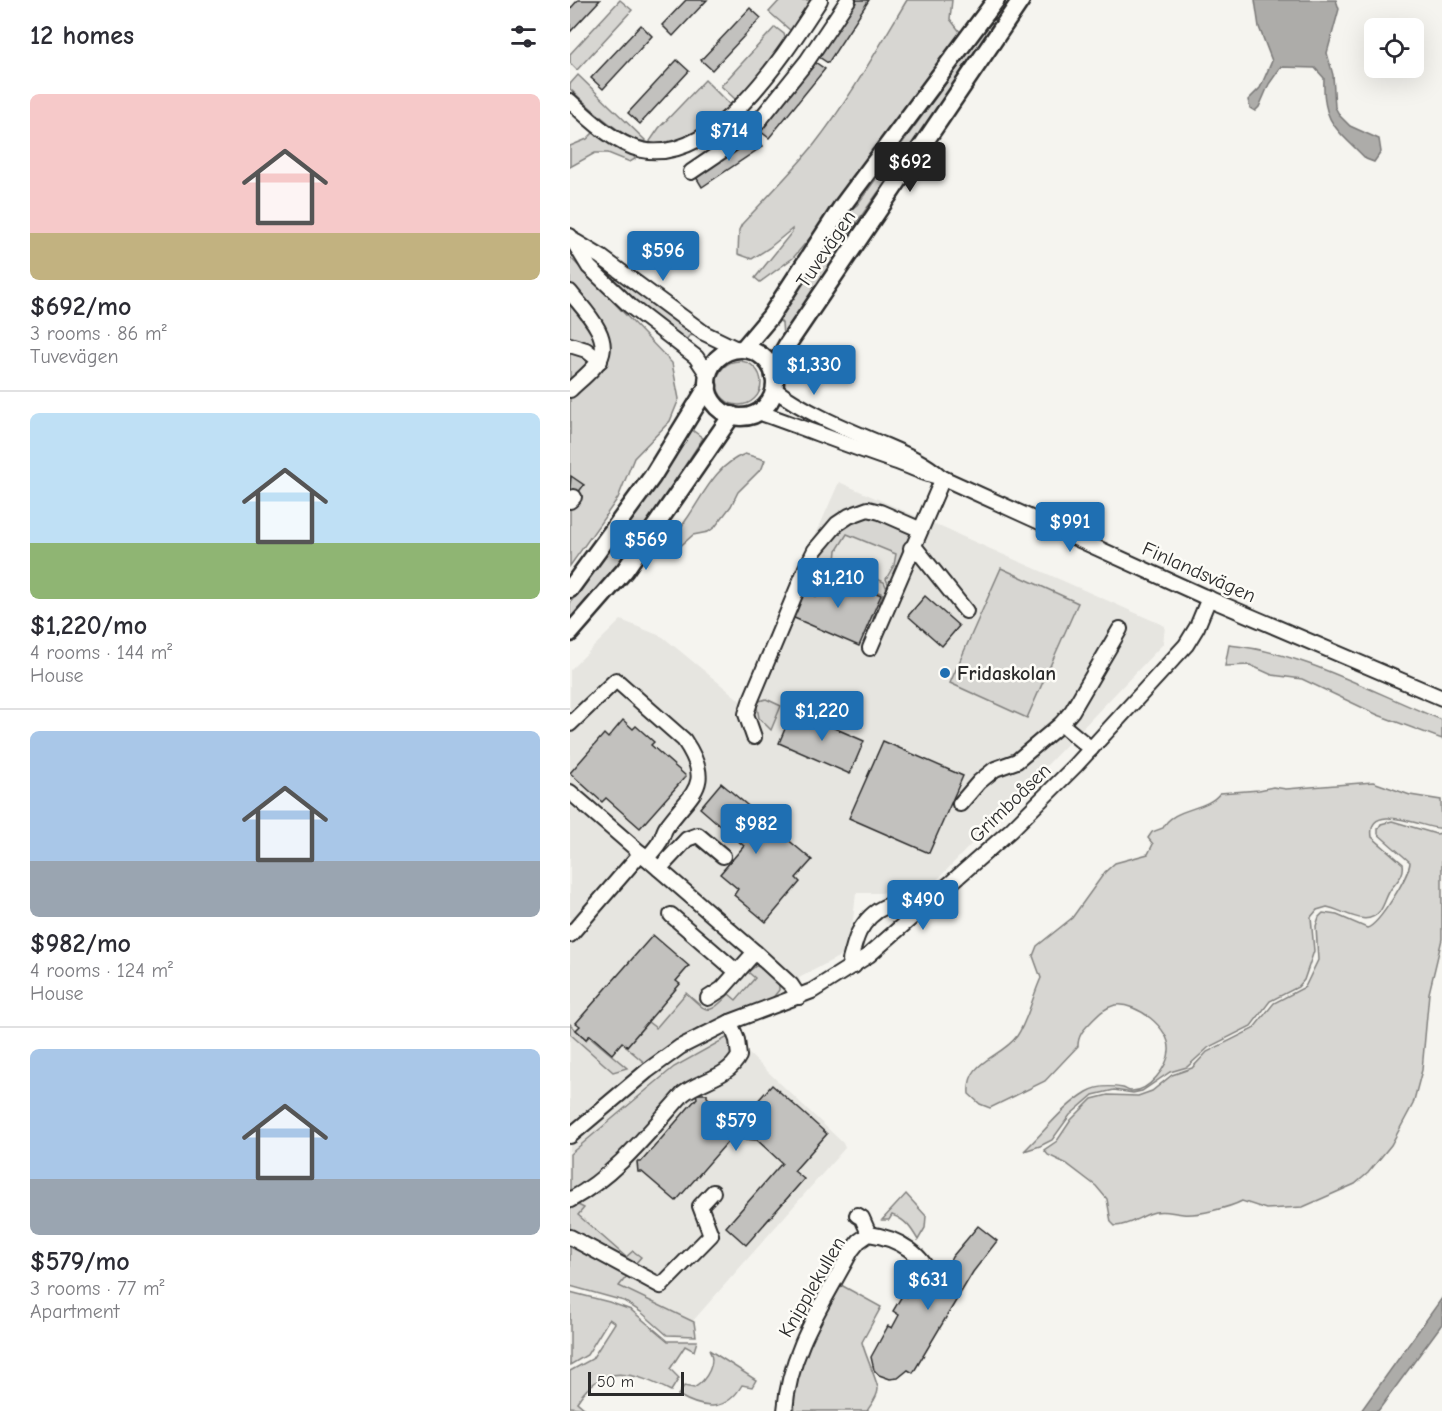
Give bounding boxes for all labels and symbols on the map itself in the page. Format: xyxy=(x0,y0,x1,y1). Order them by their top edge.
pin: $714 xyxy=(693,111,765,162)
pin: $692 xyxy=(874,142,946,193)
street label: Tuvevägen xyxy=(792,206,860,292)
pin: $596 xyxy=(627,231,699,282)
pin: $1,330 xyxy=(765,345,863,396)
pin: $991 xyxy=(1034,502,1106,553)
pin: $569 xyxy=(610,520,682,571)
street label: Finlandsvägen xyxy=(1139,537,1259,607)
pin: $1,210 xyxy=(789,558,887,609)
place label: Fridaskolan xyxy=(957,662,1056,685)
marker: Fridaskolan xyxy=(938,666,952,680)
pin: $1,220 xyxy=(773,691,871,742)
street label: Grimboåsen xyxy=(965,759,1055,847)
pin: $982 xyxy=(720,804,792,855)
pin: $490 xyxy=(887,880,959,931)
pin: $579 xyxy=(700,1101,772,1152)
street label: Knipplekullen xyxy=(774,1233,850,1341)
pin: $631 xyxy=(892,1260,964,1311)
scale bar xyxy=(588,1369,684,1396)

